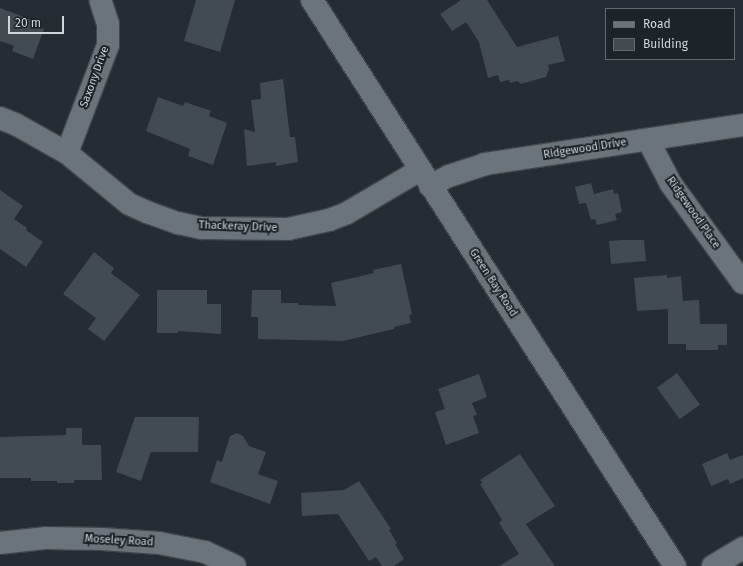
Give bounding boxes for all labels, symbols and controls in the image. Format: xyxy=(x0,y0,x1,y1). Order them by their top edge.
scale bar xyxy=(10,8,66,34)
legend xyxy=(605,8,735,60)
text: 20 m xyxy=(15,16,41,30)
text: Road xyxy=(643,17,671,31)
text: Building xyxy=(643,37,688,51)
street label: Saxony Drive xyxy=(78,45,112,109)
street label: Ridgewood Drive xyxy=(543,136,627,162)
street label: Ridgewood Place xyxy=(663,175,723,251)
street label: Thackeray Drive xyxy=(198,219,278,235)
street label: Green Bay Road xyxy=(466,247,520,319)
street label: Moseley Road xyxy=(84,533,154,549)

